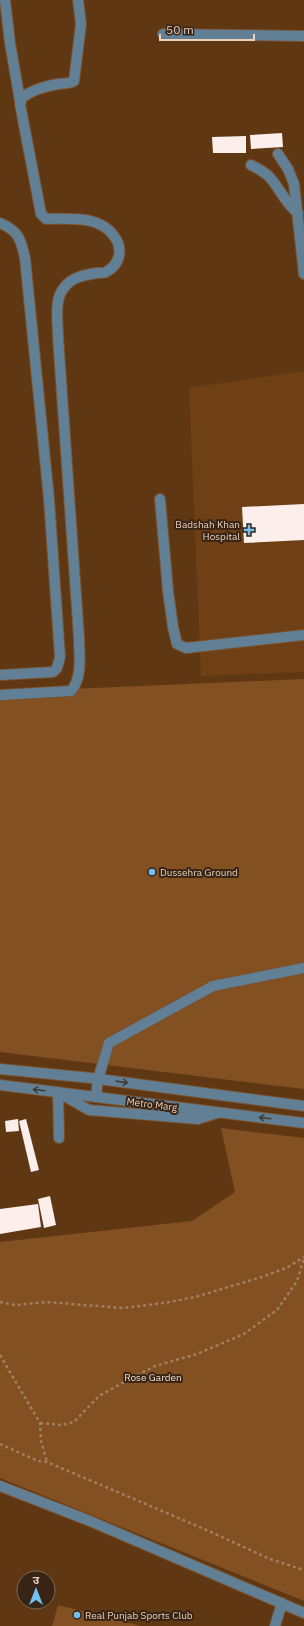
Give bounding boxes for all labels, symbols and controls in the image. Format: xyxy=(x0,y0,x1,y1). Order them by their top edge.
scale bar xyxy=(160,16,254,42)
text: 50 m xyxy=(166,22,194,37)
place label: Badshah Khan Hospital xyxy=(175,518,240,543)
marker: Badshah Khan Hospital xyxy=(243,524,255,536)
place label: Dussehra Ground xyxy=(160,866,238,879)
marker: Dussehra Ground xyxy=(147,867,157,877)
one-way arrow xyxy=(115,1079,128,1086)
one-way arrow xyxy=(33,1086,46,1093)
street label: Metro Marg xyxy=(126,1095,179,1114)
one-way arrow xyxy=(259,1114,272,1122)
park label: Rose Garden xyxy=(124,1371,182,1384)
north arrow xyxy=(16,1570,56,1610)
text: उ xyxy=(33,1573,40,1587)
place label: Real Punjab Sports Club xyxy=(85,1609,193,1622)
marker: Real Punjab Sports Club xyxy=(72,1610,82,1620)

